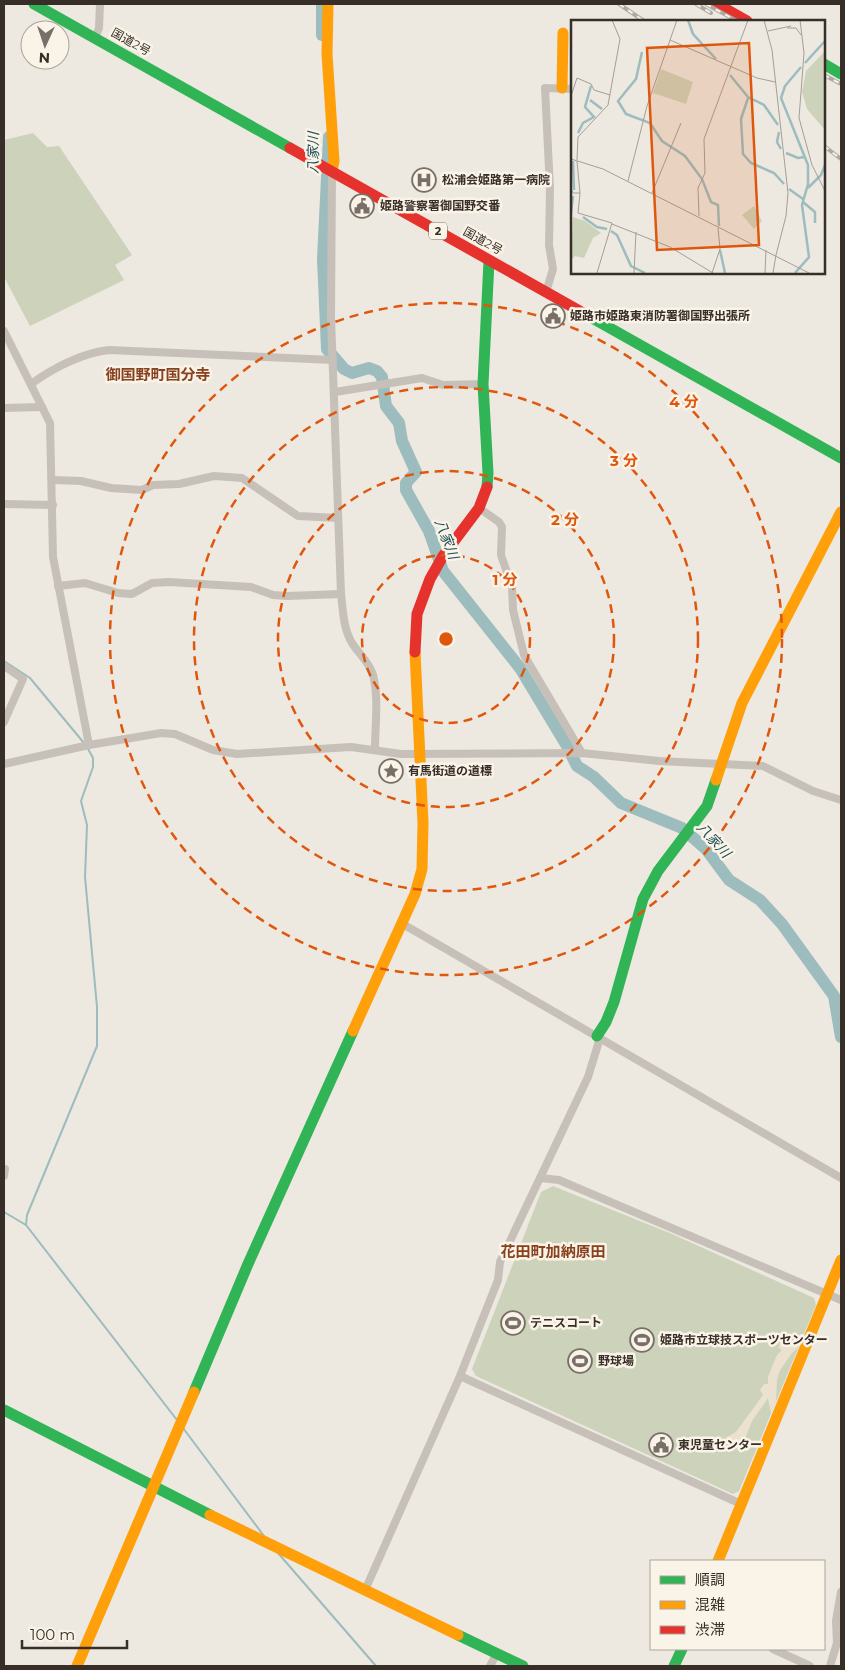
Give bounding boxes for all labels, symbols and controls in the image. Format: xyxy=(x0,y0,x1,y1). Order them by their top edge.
north arrow xyxy=(20,20,70,70)
inset map xyxy=(571,20,825,274)
street label: 国道2号 xyxy=(109,25,154,59)
text: N xyxy=(38,49,50,67)
water label: 八家川 xyxy=(304,130,322,174)
hospital icon: 松浦会姫路第一病院 xyxy=(411,167,437,193)
place label: 松浦会姫路第一病院 xyxy=(442,172,550,187)
public building icon: 姫路警察署御国野交番 xyxy=(349,193,375,219)
place label: 姫路警察署御国野交番 xyxy=(380,198,501,213)
road number: 2 xyxy=(429,222,447,240)
street label: 国道2号 xyxy=(461,224,506,258)
public building icon: 姫路市姫路東消防署御国野出張所 xyxy=(540,303,566,329)
place label: 姫路市姫路東消防署御国野出張所 xyxy=(570,308,750,323)
district label: 御国野町国分寺 xyxy=(105,365,211,384)
text: 4 分 xyxy=(669,392,699,411)
text: 3 分 xyxy=(609,451,638,470)
text: 2 分 xyxy=(551,510,579,529)
water label: 八家川 xyxy=(431,516,464,564)
text: 1 分 xyxy=(492,570,518,589)
centre of rings xyxy=(437,630,455,648)
place icon: 有馬街道の道標 xyxy=(378,758,404,784)
place label: 有馬街道の道標 xyxy=(408,763,492,778)
water label: 八家川 xyxy=(693,819,736,863)
district label: 花田町加納原田 xyxy=(500,1242,606,1261)
sports icon: テニスコート xyxy=(500,1310,526,1336)
place label: テニスコート xyxy=(530,1315,602,1330)
sports icon: 姫路市立球技スポーツセンター xyxy=(629,1327,655,1353)
place label: 姫路市立球技スポーツセンター xyxy=(660,1332,828,1347)
sports icon: 野球場 xyxy=(567,1348,593,1374)
place label: 野球場 xyxy=(598,1353,634,1368)
public building icon: 東児童センター xyxy=(648,1432,674,1458)
place label: 東児童センター xyxy=(678,1437,762,1452)
legend xyxy=(650,1560,825,1650)
text: 順調 xyxy=(695,1570,725,1589)
text: 混雑 xyxy=(695,1595,725,1614)
scale bar xyxy=(22,1618,128,1650)
text: 渋滞 xyxy=(695,1620,725,1639)
text: 100 m xyxy=(30,1625,75,1644)

